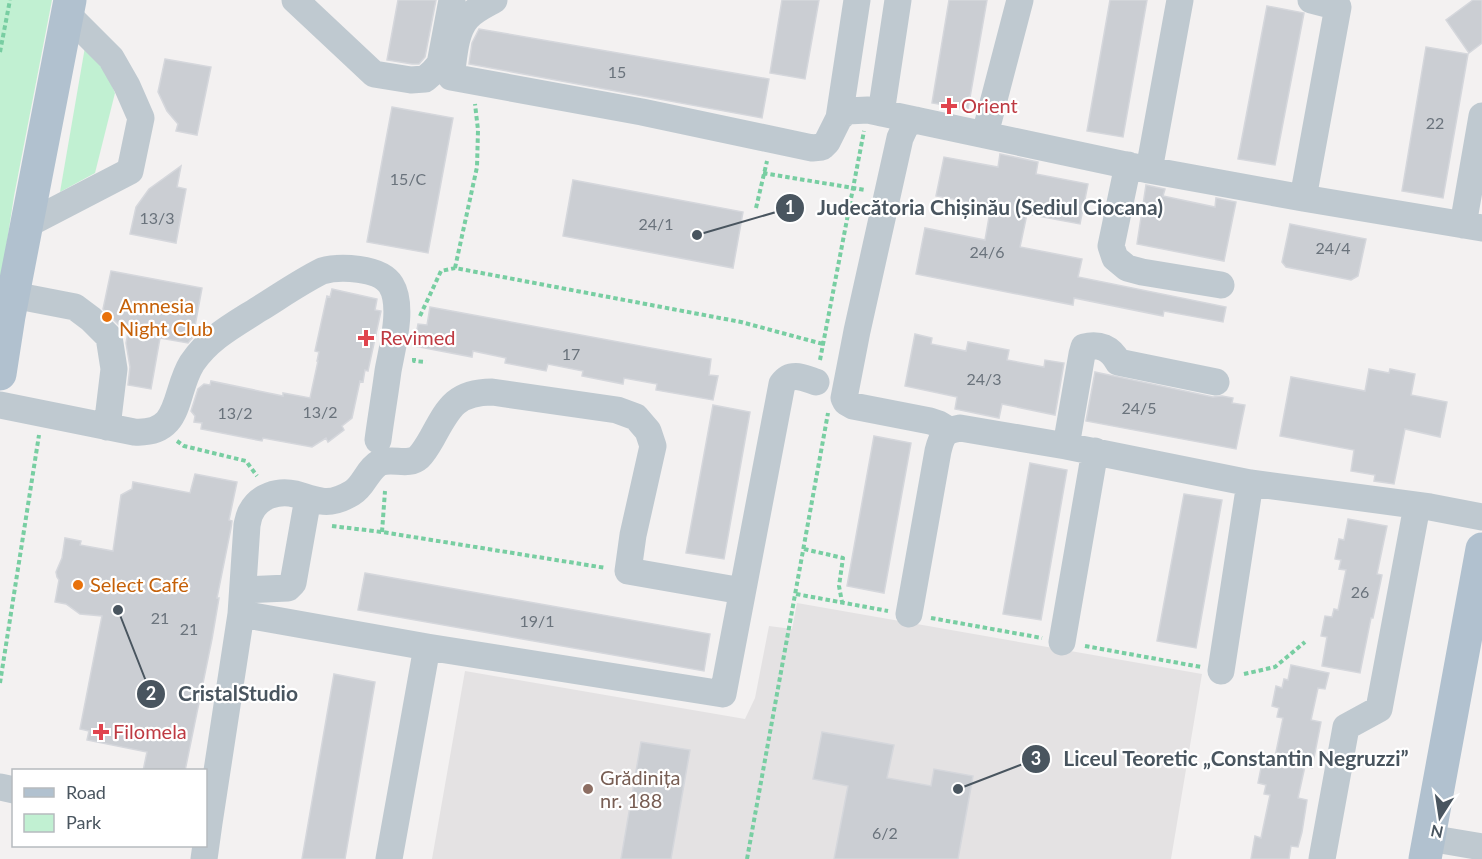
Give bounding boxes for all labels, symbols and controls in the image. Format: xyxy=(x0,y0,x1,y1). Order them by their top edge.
house number: 15 xyxy=(608,62,626,81)
place label: Orient xyxy=(961,93,1018,117)
marker: Orient xyxy=(942,99,956,113)
house number: 22 xyxy=(1426,113,1444,132)
house number: 15/C xyxy=(390,169,426,188)
callout: Judecătoria Chișinău (Sediul Ciocana) xyxy=(775,188,1175,227)
text: Judecătoria Chișinău (Sediul Ciocana) xyxy=(817,194,1163,219)
text: 1 xyxy=(785,196,795,218)
house number: 13/3 xyxy=(139,208,175,227)
house number: 24/1 xyxy=(638,214,674,233)
house number: 24/4 xyxy=(1315,238,1351,257)
house number: 24/6 xyxy=(969,242,1005,261)
place label: Amnesia Night Club xyxy=(119,293,213,340)
marker: Amnesia Night Club xyxy=(100,310,114,324)
place label: Revimed xyxy=(380,325,456,349)
marker: Revimed xyxy=(357,329,375,347)
house number: 17 xyxy=(562,344,580,363)
house number: 24/3 xyxy=(966,369,1002,388)
house number: 24/5 xyxy=(1121,398,1157,417)
house number: 13/2 xyxy=(302,402,338,421)
house number: 13/2 xyxy=(217,403,253,422)
place label: Select Café xyxy=(90,572,189,596)
marker: Select Café xyxy=(71,578,85,592)
house number: 26 xyxy=(1351,582,1369,601)
house number: 21 xyxy=(151,608,169,627)
house number: 19/1 xyxy=(519,611,555,630)
house number: 21 xyxy=(180,619,198,638)
callout: CristalStudio xyxy=(136,675,310,714)
text: CristalStudio xyxy=(178,680,298,705)
text: 2 xyxy=(146,682,156,704)
place label: Filomela xyxy=(113,719,187,743)
marker: Filomela xyxy=(94,725,108,739)
callout: Liceul Teoretic „Constantin Negruzzi” xyxy=(1021,739,1421,778)
text: Liceul Teoretic „Constantin Negruzzi” xyxy=(1063,745,1409,770)
text: 3 xyxy=(1031,747,1041,769)
place label: Grădinița nr. 188 xyxy=(600,765,681,812)
legend xyxy=(12,769,207,847)
text: Road xyxy=(66,781,106,803)
marker: Grădinița nr. 188 xyxy=(581,782,595,796)
north arrow xyxy=(1410,787,1470,847)
text: Park xyxy=(66,811,102,833)
text: N xyxy=(1429,822,1445,843)
house number: 6/2 xyxy=(872,823,898,842)

